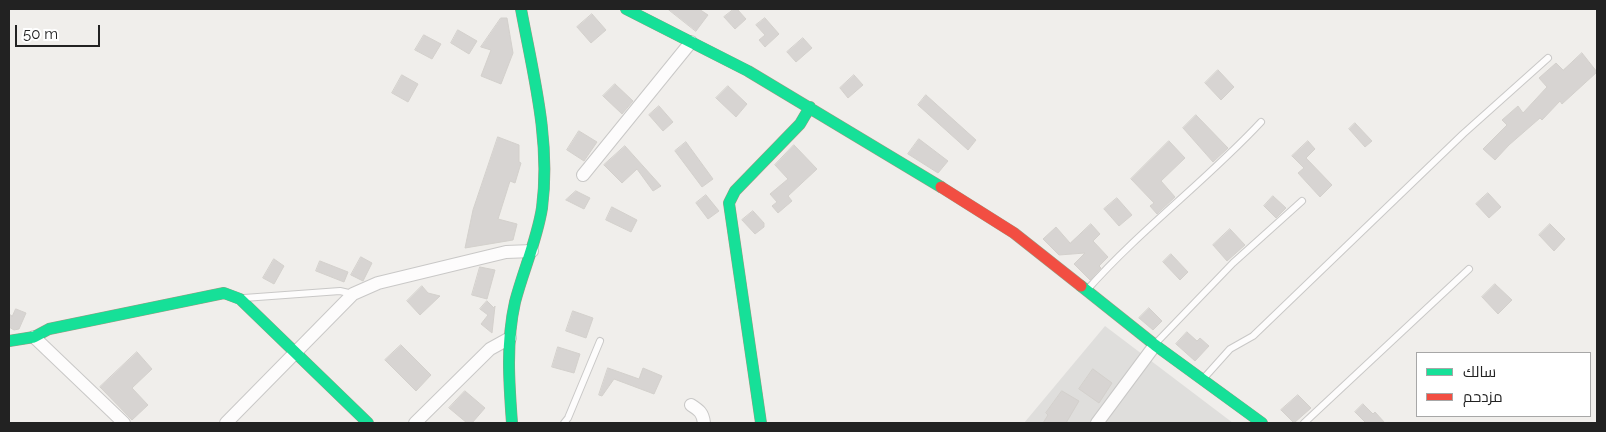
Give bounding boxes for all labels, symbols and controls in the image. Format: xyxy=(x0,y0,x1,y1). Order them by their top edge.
scale bar xyxy=(18,15,102,47)
text: 50 m xyxy=(23,25,58,43)
legend xyxy=(1416,352,1591,417)
text: سالك xyxy=(1463,363,1496,381)
text: مزدحم xyxy=(1463,388,1503,406)

